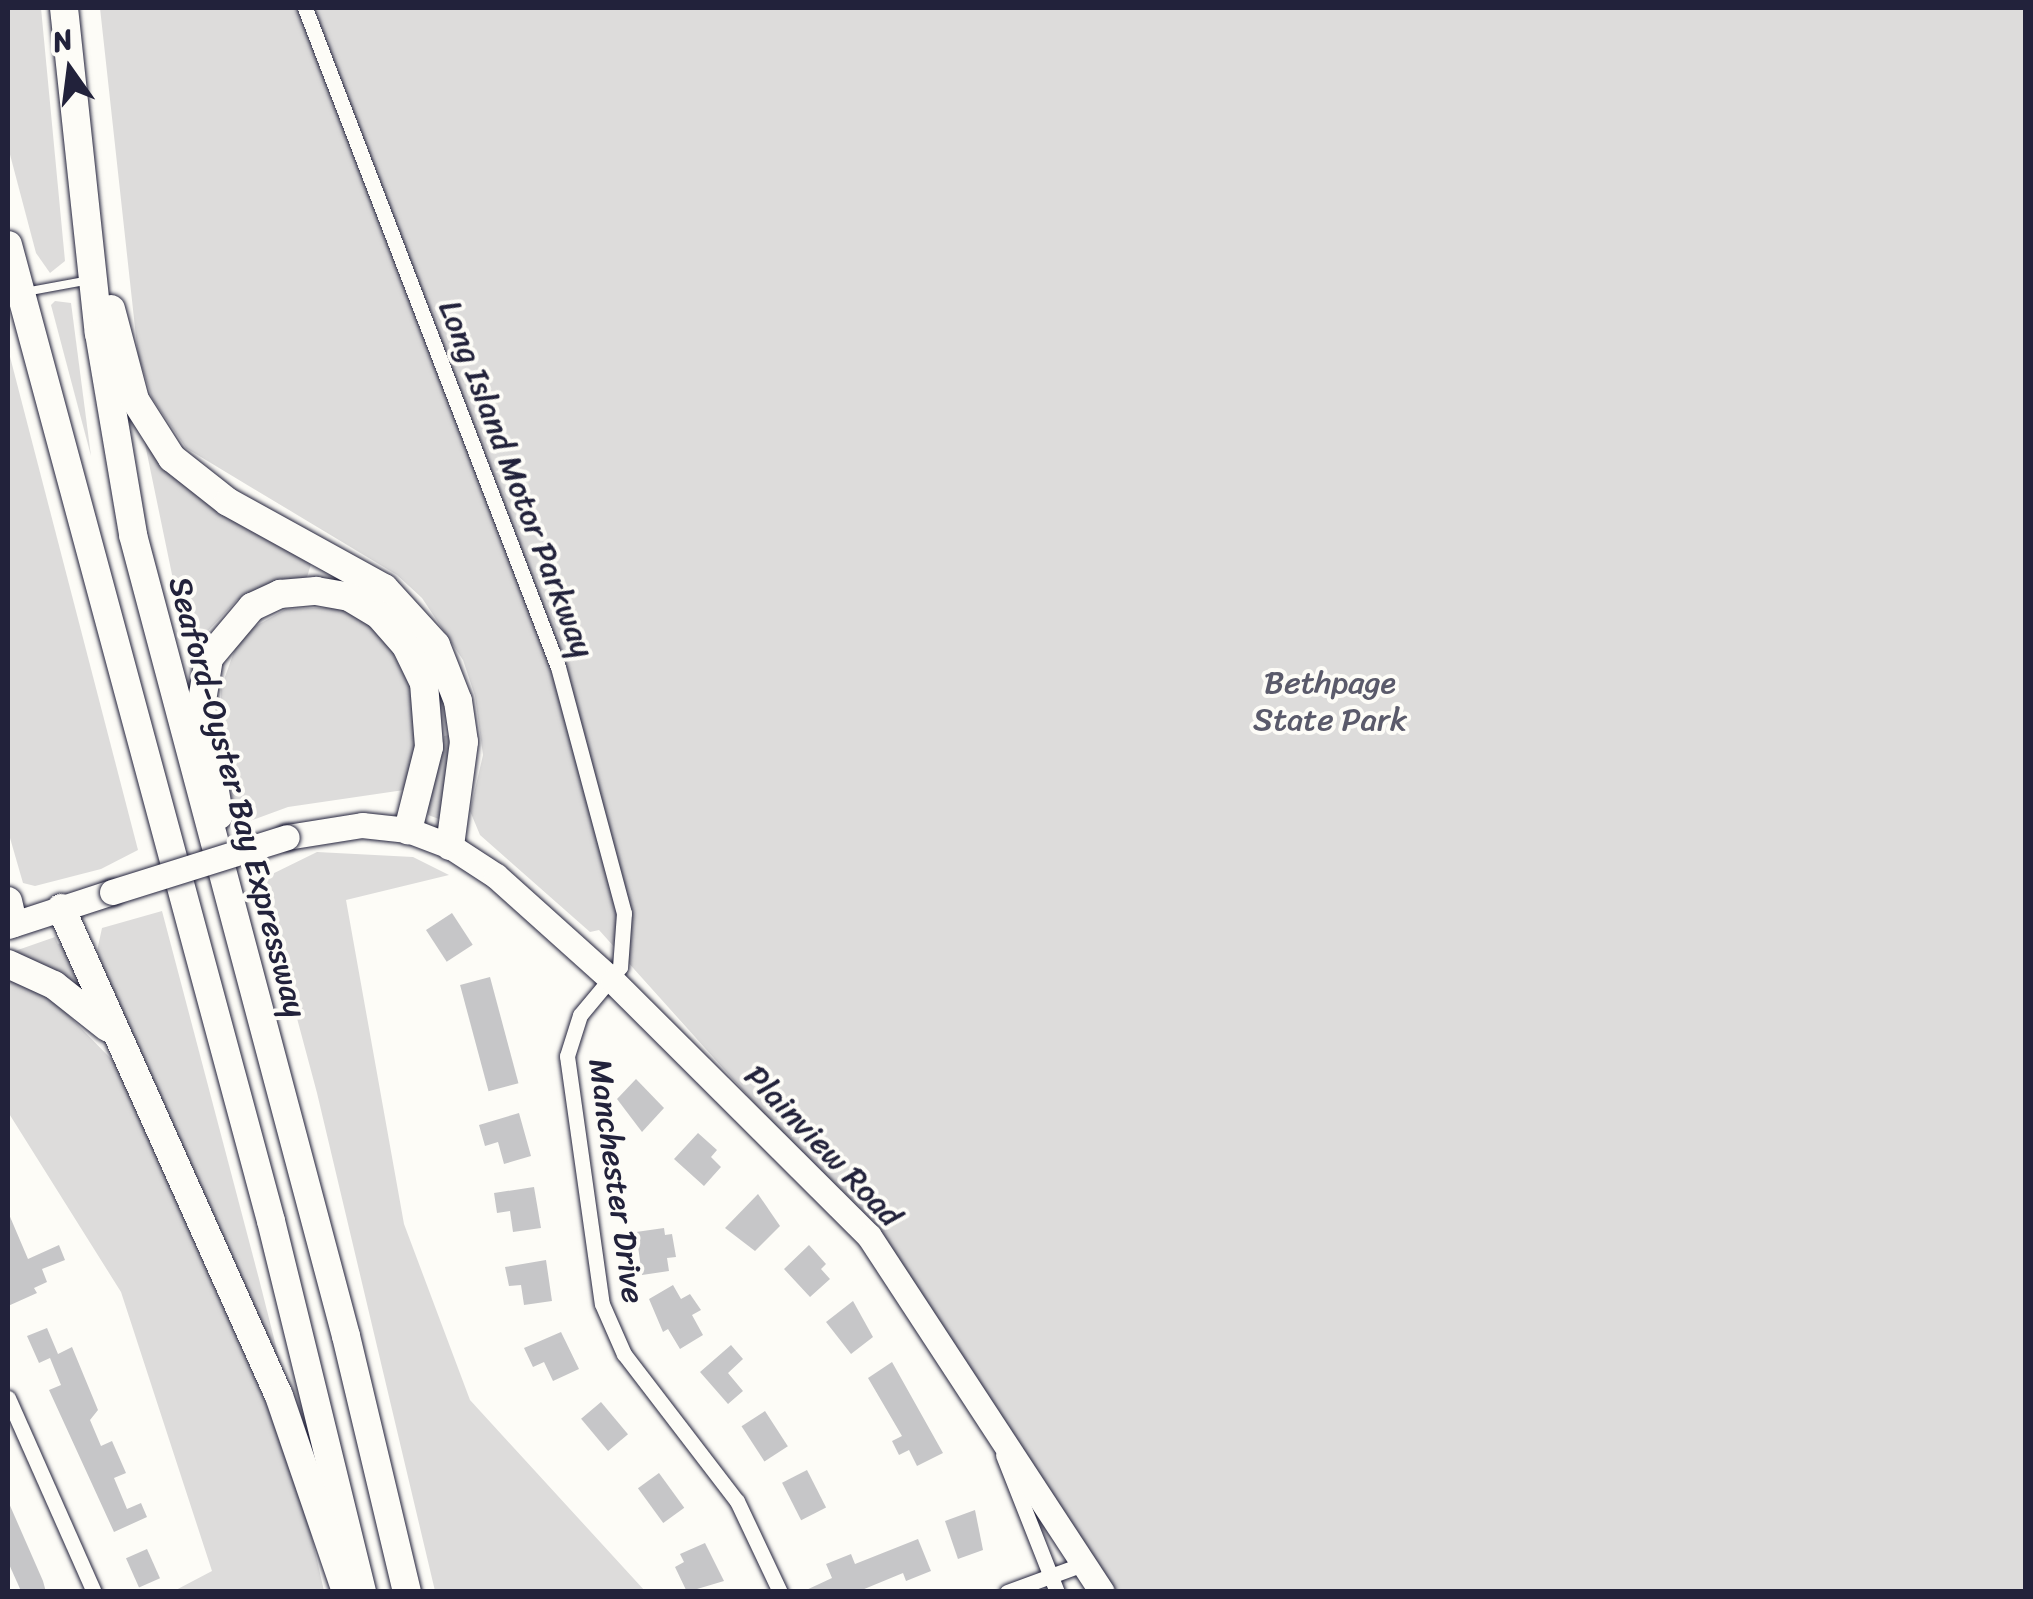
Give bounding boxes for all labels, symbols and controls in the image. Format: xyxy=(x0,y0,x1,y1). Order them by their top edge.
text: N xyxy=(47,14,78,67)
north arrow xyxy=(20,20,120,120)
street label: Long Island Motor Parkway xyxy=(430,294,602,664)
street label: Seaford-Oyster Bay Expressway xyxy=(159,572,315,1022)
park label: Bethpage State Park xyxy=(1253,665,1407,740)
street label: Manchester Drive xyxy=(580,1056,652,1306)
street label: Plainview Road xyxy=(736,1057,910,1235)

